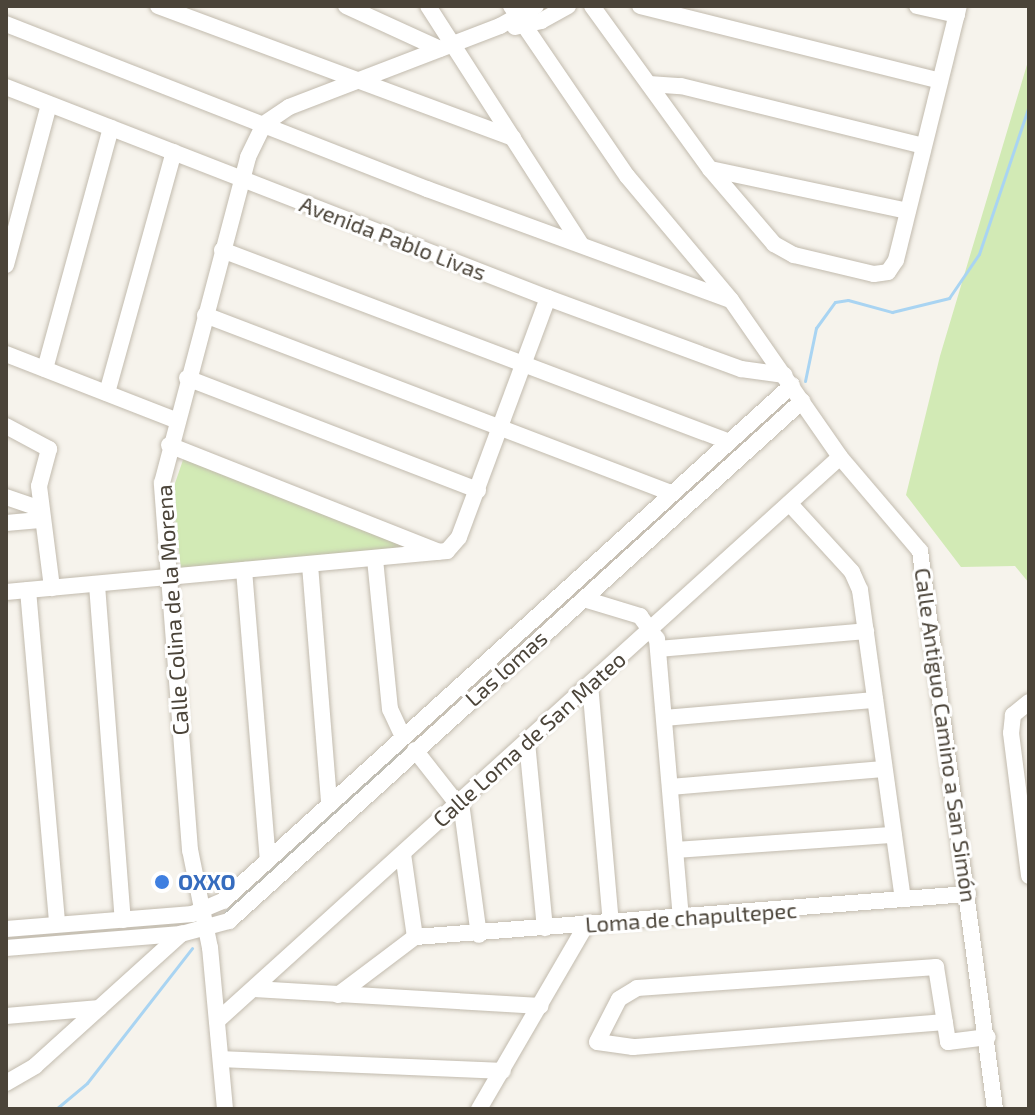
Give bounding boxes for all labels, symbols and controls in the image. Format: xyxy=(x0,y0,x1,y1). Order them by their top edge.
street label: Avenida Pablo Livas xyxy=(296,190,490,286)
street label: Calle Colina de la Morena xyxy=(150,484,194,736)
street label: Calle Antiguo Camino a San Simón xyxy=(909,566,983,904)
street label: Las lomas xyxy=(460,624,552,712)
street label: Calle Loma de San Mateo xyxy=(427,646,631,832)
place label: OXXO xyxy=(178,869,236,895)
marker: OXXO xyxy=(153,873,171,891)
street label: Loma de chapultepec xyxy=(584,896,798,938)

